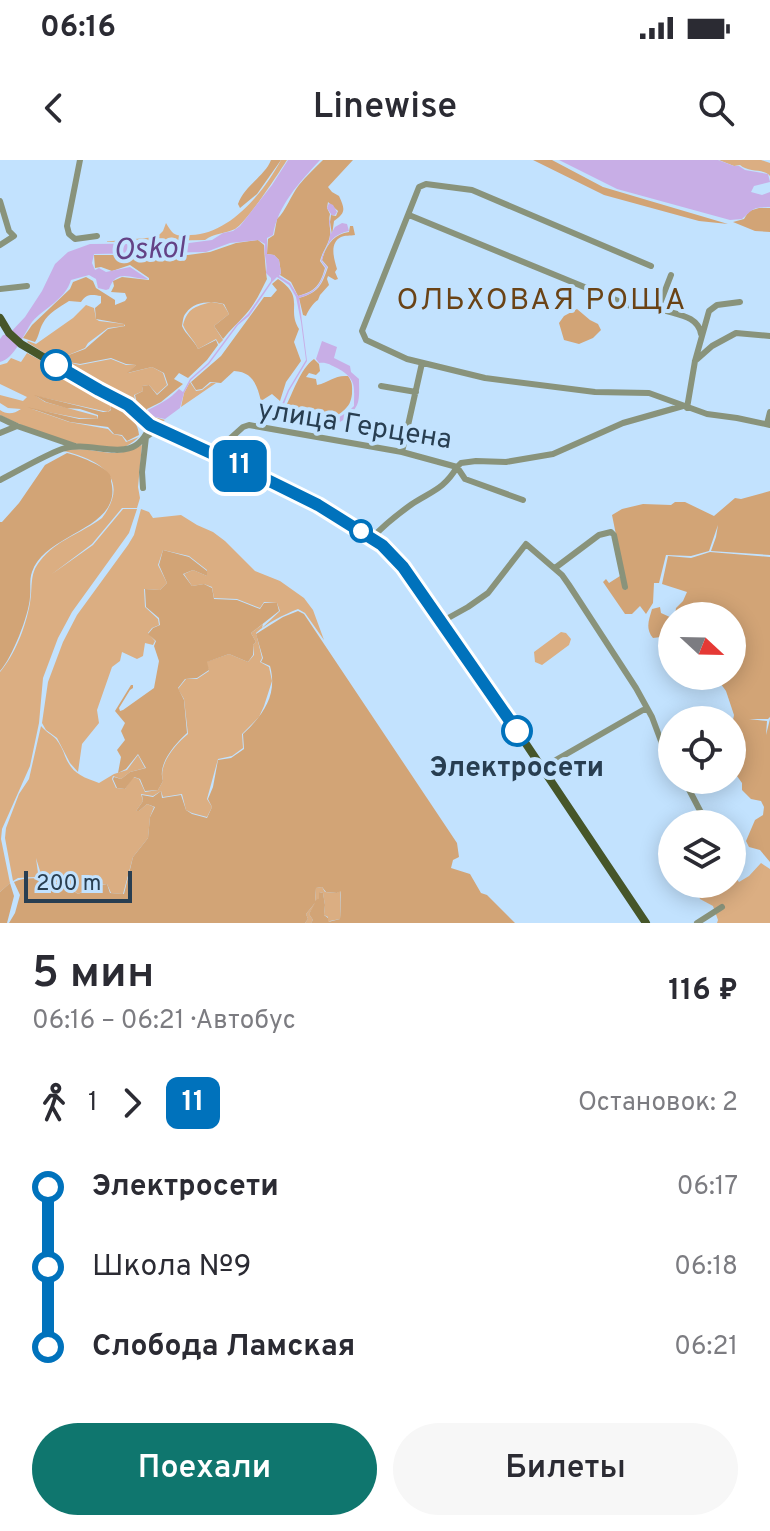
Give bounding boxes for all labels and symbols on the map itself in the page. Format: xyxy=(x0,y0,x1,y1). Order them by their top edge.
water label: Oskol xyxy=(113,231,187,270)
district label: ОЛЬХОВАЯ РОЩА xyxy=(397,283,687,320)
unlabelled marker xyxy=(41,350,71,380)
street label: улица Герцена xyxy=(255,393,454,459)
line badge: 11 xyxy=(204,440,276,492)
unlabelled marker xyxy=(350,520,372,542)
north arrow xyxy=(658,602,746,690)
marker: Электросети xyxy=(502,716,532,746)
place label: Электросети xyxy=(430,751,604,787)
scale bar xyxy=(24,867,132,903)

